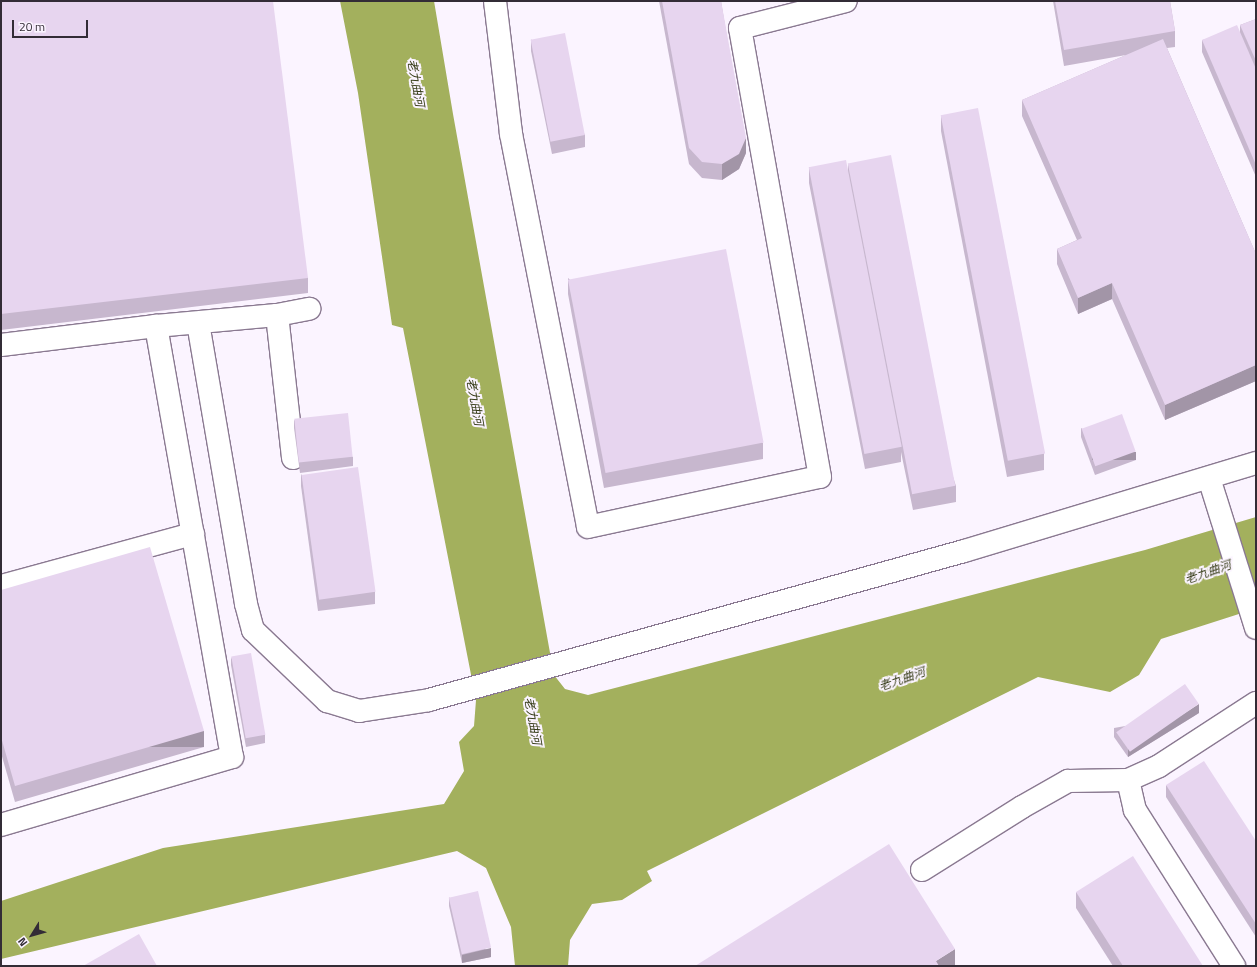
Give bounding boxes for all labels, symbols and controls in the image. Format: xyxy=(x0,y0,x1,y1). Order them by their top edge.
scale bar xyxy=(14,12,90,38)
text: 20 m xyxy=(19,17,45,36)
water label: 老九曲河 xyxy=(405,58,427,108)
water label: 老九曲河 xyxy=(464,377,486,427)
water label: 老九曲河 xyxy=(1183,557,1233,587)
water label: 老九曲河 xyxy=(877,664,927,694)
water label: 老九曲河 xyxy=(522,696,544,746)
north arrow xyxy=(12,915,52,955)
text: N xyxy=(14,934,31,950)

